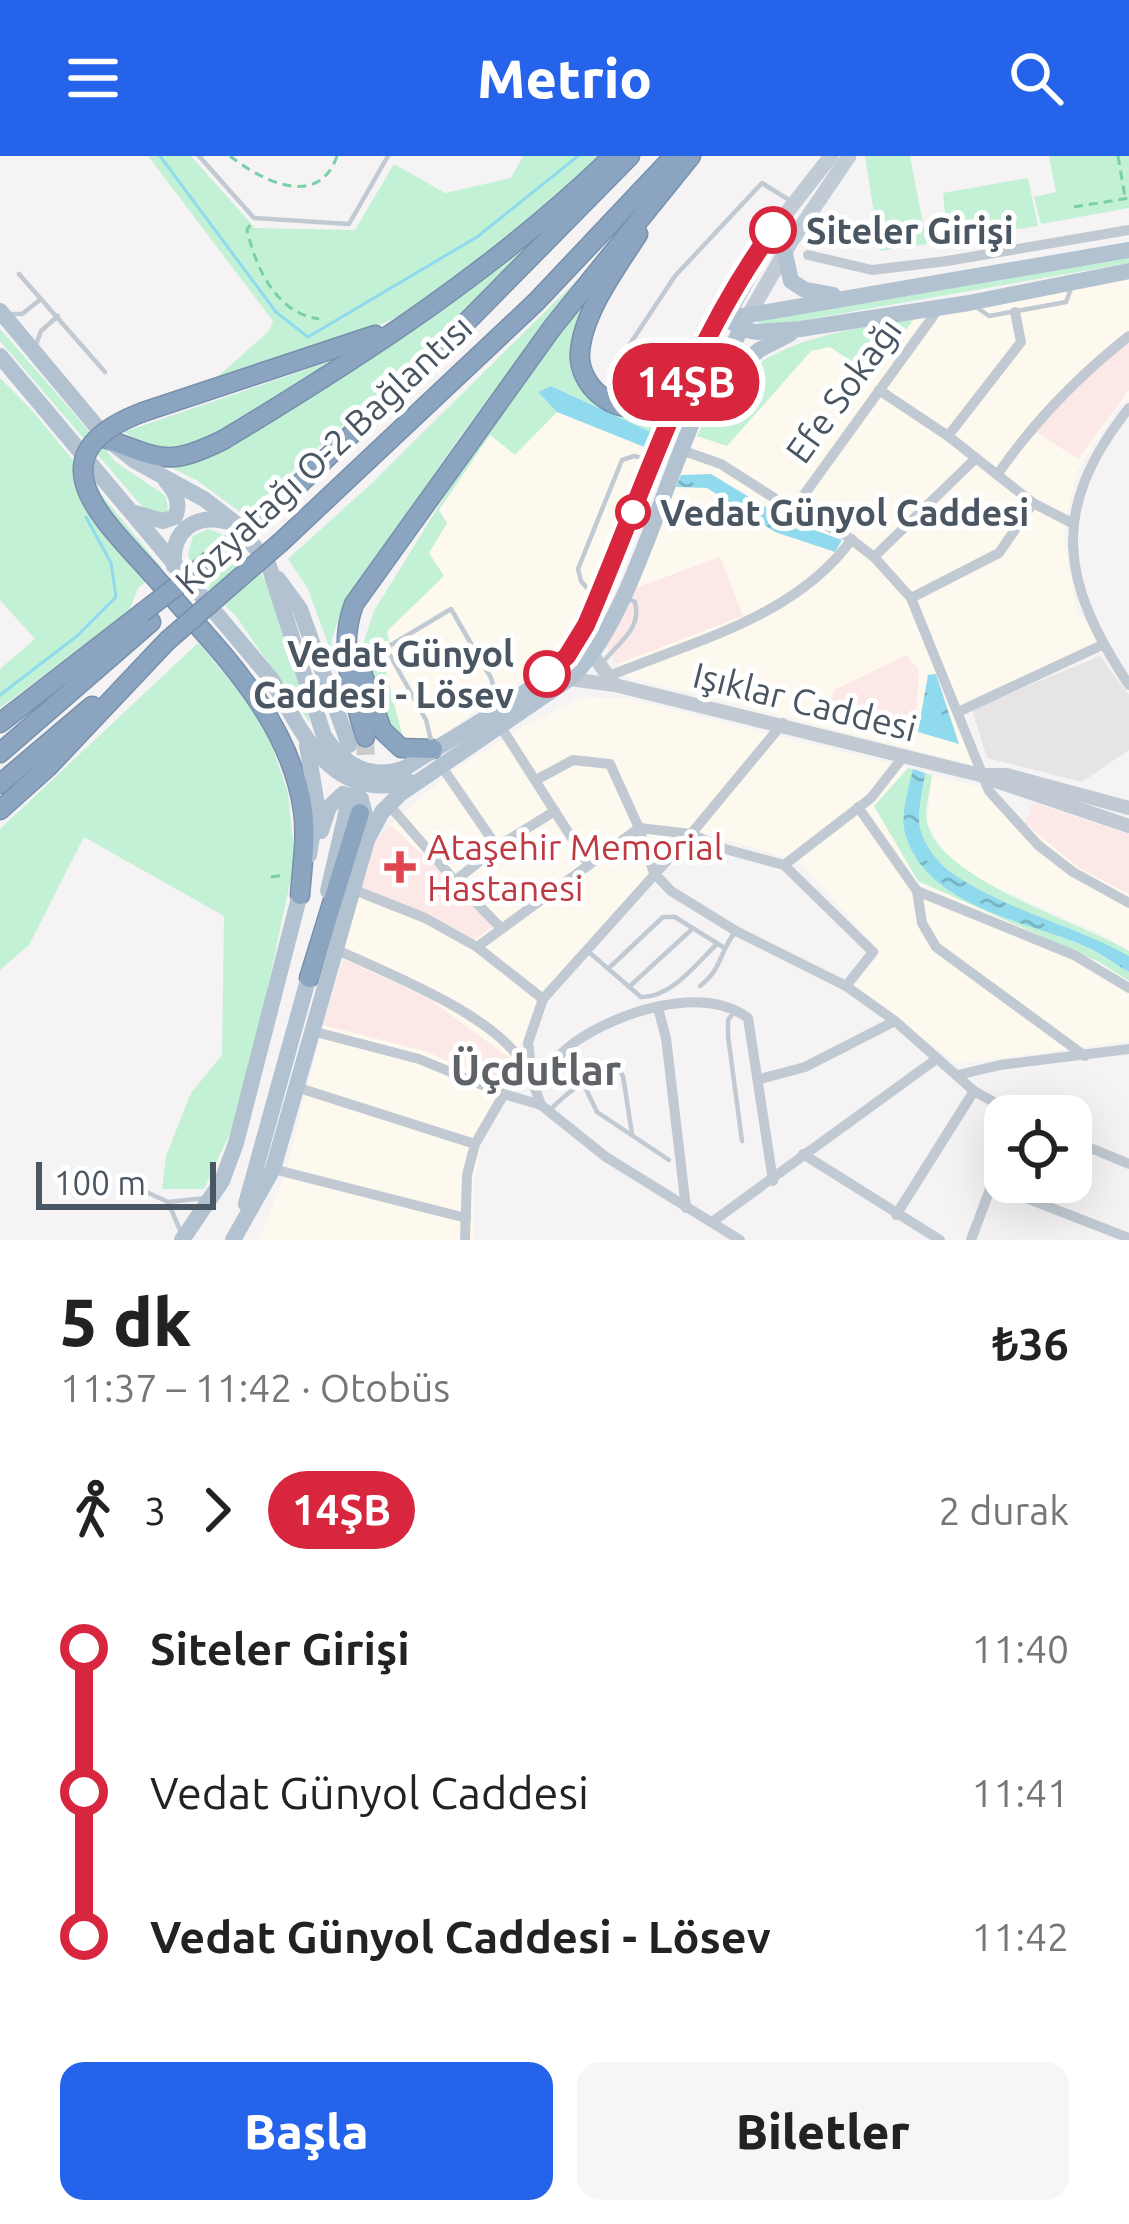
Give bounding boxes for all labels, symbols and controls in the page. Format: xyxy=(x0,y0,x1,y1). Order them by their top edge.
icon: menu xyxy=(60,45,126,111)
icon: search xyxy=(1003,45,1069,111)
text: Metrio xyxy=(477,48,652,108)
marker: Siteler Girişi xyxy=(751,208,795,252)
place label: Siteler Girişi xyxy=(806,210,1014,252)
street label: Kozyatağı O-2 Bağlantısı xyxy=(166,306,480,602)
street label: Efe Sokağı xyxy=(777,310,909,470)
line badge: 14ŞB xyxy=(602,343,770,421)
text: 14ŞB xyxy=(636,358,736,405)
place label: Vedat Günyol Caddesi xyxy=(660,492,1029,533)
marker: Vedat Günyol Caddesi xyxy=(617,496,649,528)
place label: Vedat Günyol Caddesi - Lösev xyxy=(253,633,514,715)
marker: Vedat Günyol Caddesi - Lösev xyxy=(525,652,569,696)
street label: Işıklar Caddesi xyxy=(689,653,921,749)
place label: Ataşehir Memorial Hastanesi xyxy=(427,826,723,908)
marker: Ataşehir Memorial Hastanesi xyxy=(384,851,416,883)
district label: Üçdutlar xyxy=(451,1046,621,1094)
map controls xyxy=(984,1095,1092,1203)
button: locate xyxy=(984,1095,1092,1203)
scale bar xyxy=(36,1156,216,1209)
text: 100 m xyxy=(54,1164,146,1201)
text: 5 dk xyxy=(60,1284,191,1358)
text: ₺36 xyxy=(992,1318,1069,1369)
text: 11:37 – 11:42 · Otobüs xyxy=(60,1366,450,1409)
icon: walk xyxy=(60,1477,126,1543)
icon: forward xyxy=(184,1477,250,1543)
text: 14ŞB xyxy=(292,1486,391,1533)
text: 3 xyxy=(144,1489,166,1532)
text: 2 durak xyxy=(939,1489,1069,1532)
text: Siteler Girişi xyxy=(150,1623,410,1674)
text: 11:40 xyxy=(971,1627,1069,1670)
text: Vedat Günyol Caddesi xyxy=(150,1767,589,1818)
text: 11:41 xyxy=(971,1771,1069,1814)
text: Vedat Günyol Caddesi - Lösev xyxy=(150,1911,771,1962)
text: 11:42 xyxy=(971,1915,1069,1958)
button: Başla xyxy=(60,2062,553,2200)
button: Biletler xyxy=(577,2062,1069,2200)

